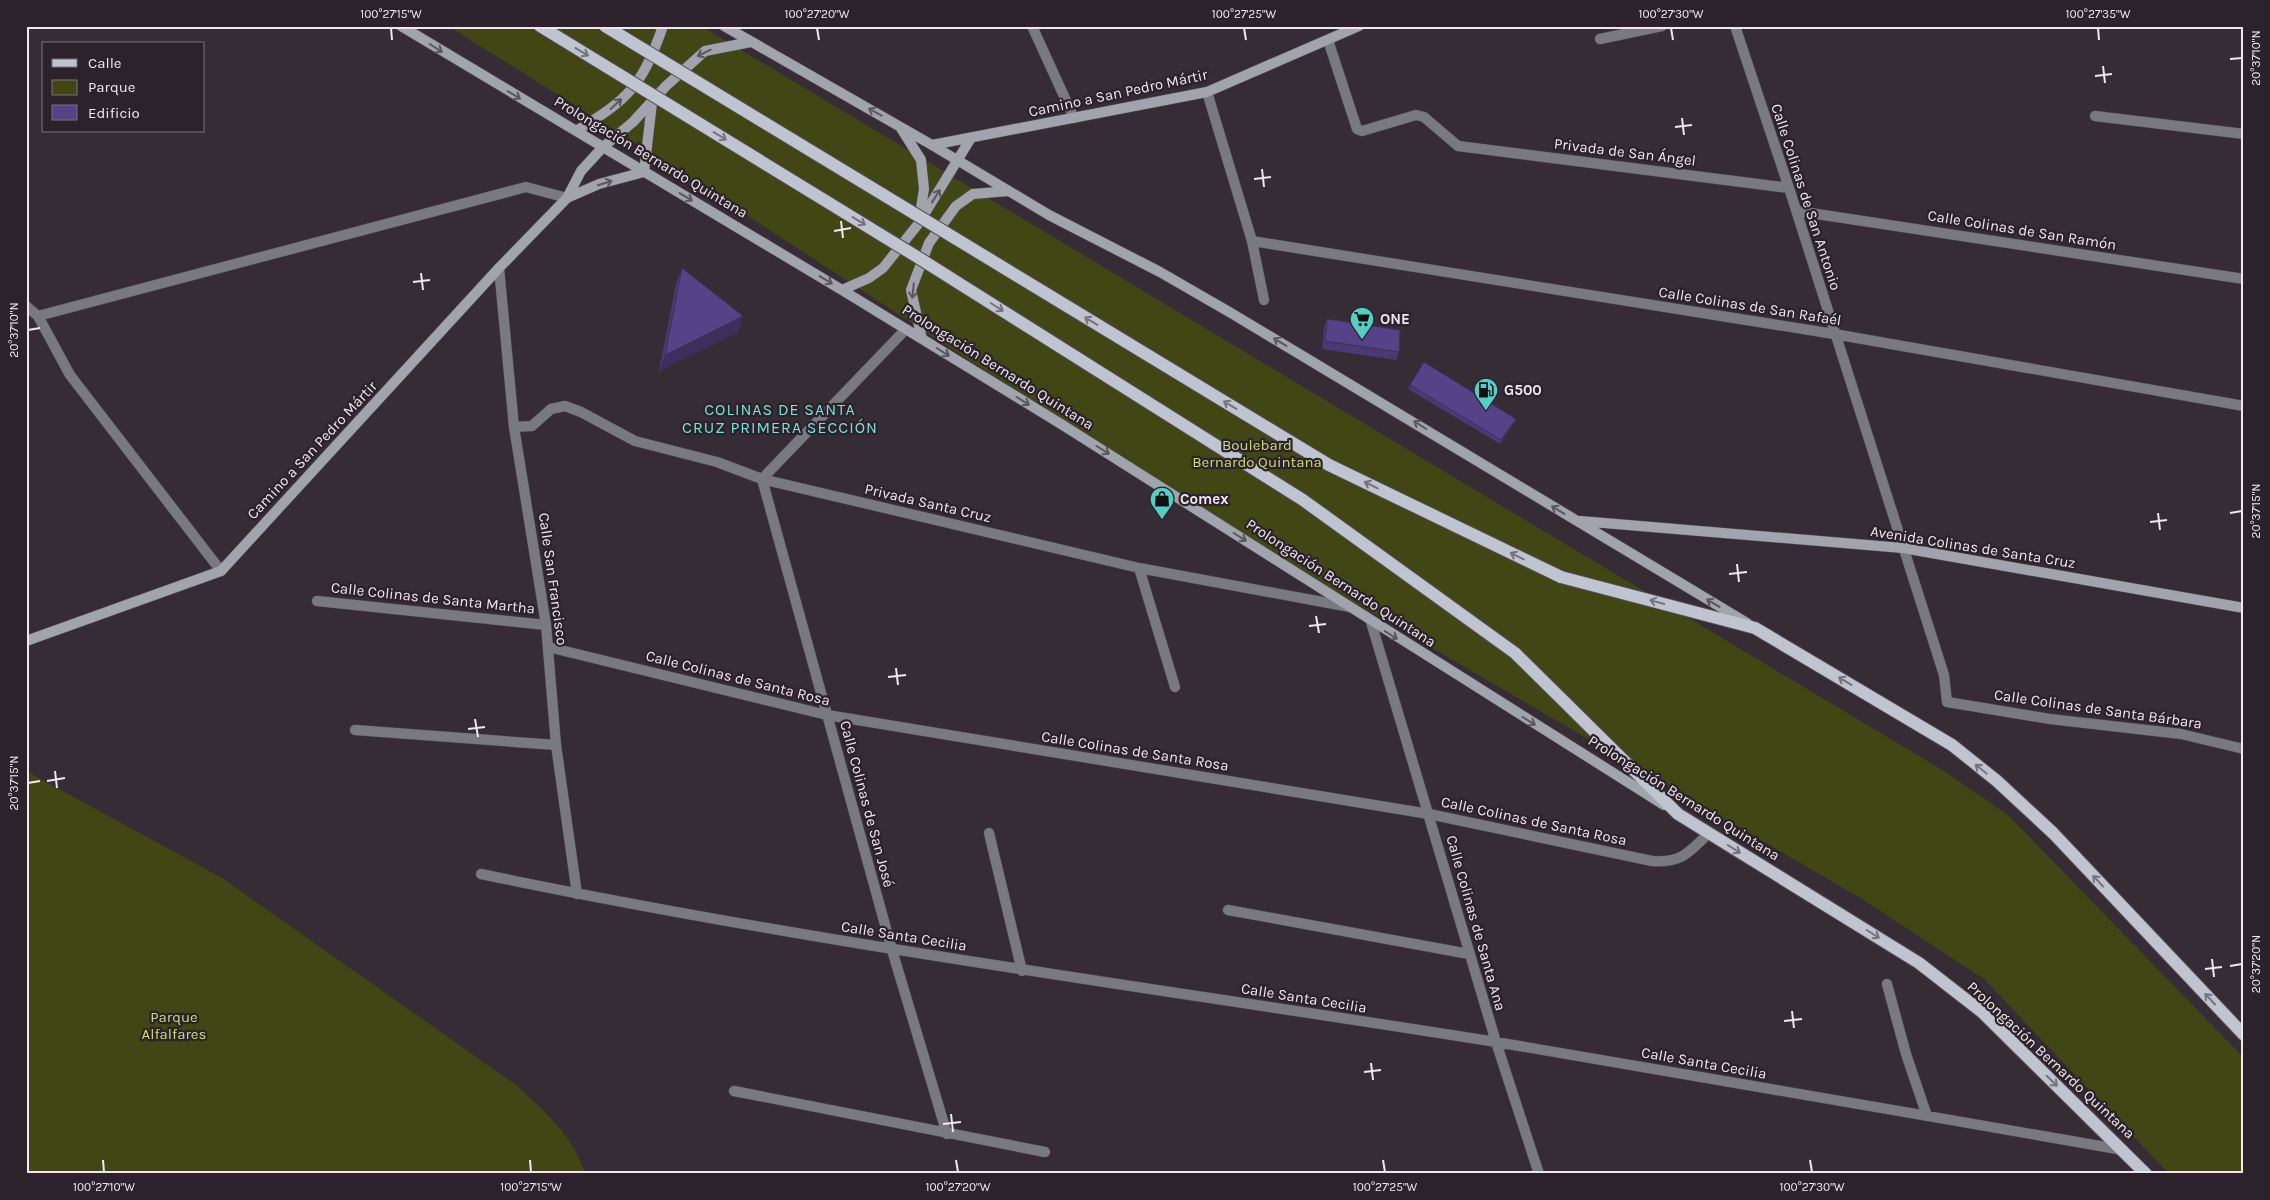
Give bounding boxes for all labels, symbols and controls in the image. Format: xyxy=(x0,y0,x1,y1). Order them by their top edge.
text: 100°27'15"W xyxy=(360,7,422,21)
text: 100°27'20"W xyxy=(785,7,850,21)
text: 100°27'25"W xyxy=(1212,7,1277,21)
text: 100°27'30"W xyxy=(1638,7,1704,21)
text: 100°27'35"W xyxy=(2066,7,2131,21)
text: 20°37'10"N xyxy=(2249,30,2263,86)
legend xyxy=(42,42,205,132)
one-way arrow xyxy=(429,43,443,53)
one-way arrow xyxy=(574,47,588,57)
one-way arrow xyxy=(697,49,712,59)
text: Calle xyxy=(88,54,122,72)
street label: Camino a San Pedro Mártir xyxy=(1027,65,1210,121)
text: Parque xyxy=(88,78,136,96)
one-way arrow xyxy=(506,90,520,100)
street label: Prolongación Bernardo Quintana xyxy=(551,92,751,222)
one-way arrow xyxy=(610,98,623,110)
street label: Calle Colinas de San Antonio xyxy=(1767,101,1845,293)
text: Edificio xyxy=(88,104,140,122)
one-way arrow xyxy=(867,107,882,117)
one-way arrow xyxy=(713,132,727,142)
street label: Privada de San Ángel xyxy=(1553,134,1697,170)
one-way arrow xyxy=(596,177,612,187)
one-way arrow xyxy=(931,190,941,204)
one-way arrow xyxy=(679,192,693,202)
street label: Calle Colinas de San Ramón xyxy=(1926,206,2118,254)
one-way arrow xyxy=(851,217,865,227)
one-way arrow xyxy=(818,276,832,286)
one-way arrow xyxy=(908,282,917,298)
street label: Calle Colinas de San Rafaél xyxy=(1657,283,1843,329)
street label: Prolongación Bernardo Quintana xyxy=(899,300,1097,434)
text: 20°37'10"N xyxy=(7,302,21,358)
one-way arrow xyxy=(989,302,1003,312)
supermarket icon: ONE xyxy=(1349,306,1375,340)
place label: ONE xyxy=(1380,310,1410,328)
one-way arrow xyxy=(1084,315,1098,325)
one-way arrow xyxy=(1274,336,1288,346)
one-way arrow xyxy=(936,346,950,357)
street label: Camino a San Pedro Mártir xyxy=(243,377,381,523)
fuel station icon: G500 xyxy=(1473,377,1499,411)
place label: G500 xyxy=(1504,381,1542,399)
one-way arrow xyxy=(1016,396,1030,406)
one-way arrow xyxy=(1223,399,1237,409)
district label: COLINAS DE SANTA CRUZ PRIMERA SECCIÓN xyxy=(682,400,878,437)
one-way arrow xyxy=(1413,420,1427,430)
park label: Boulebard Bernardo Quintana xyxy=(1192,436,1322,471)
one-way arrow xyxy=(1095,446,1109,456)
street label: Privada Santa Cruz xyxy=(863,480,993,526)
one-way arrow xyxy=(1364,480,1379,489)
text: 20°37'15"N xyxy=(2249,483,2263,539)
shop icon: Comex xyxy=(1149,486,1175,520)
place label: Comex xyxy=(1180,490,1229,508)
one-way arrow xyxy=(1552,505,1566,515)
street label: Calle San Francisco xyxy=(535,512,571,646)
street label: Prolongación Bernardo Quintana xyxy=(1243,515,1439,651)
street label: Avenida Colinas de Santa Cruz xyxy=(1869,522,2077,572)
one-way arrow xyxy=(1233,532,1247,543)
one-way arrow xyxy=(1510,551,1525,560)
street label: Calle Colinas de Santa Martha xyxy=(330,578,536,618)
one-way arrow xyxy=(1649,597,1665,606)
one-way arrow xyxy=(1706,597,1720,607)
one-way arrow xyxy=(1384,630,1398,640)
street label: Calle Colinas de Santa Rosa xyxy=(644,646,832,710)
one-way arrow xyxy=(1838,676,1852,686)
street label: Calle Colinas de Santa Bárbara xyxy=(1993,685,2203,733)
one-way arrow xyxy=(1522,716,1536,726)
street label: Calle Colinas de San José xyxy=(836,719,898,889)
street label: Calle Colinas de Santa Rosa xyxy=(1040,727,1230,775)
street label: Prolongación Bernardo Quintana xyxy=(1585,731,1783,865)
text: 20°37'15"N xyxy=(7,755,21,811)
one-way arrow xyxy=(1975,763,1988,774)
street label: Calle Colinas de Santa Rosa xyxy=(1439,793,1629,849)
street label: Calle Colinas de Santa Ana xyxy=(1442,833,1510,1013)
one-way arrow xyxy=(1727,844,1741,854)
one-way arrow xyxy=(2092,875,2104,888)
street label: Calle Santa Cecilia xyxy=(840,917,968,955)
one-way arrow xyxy=(1865,929,1879,939)
text: 20°37'20"N xyxy=(2249,935,2263,993)
street label: Prolongación Bernardo Quintana xyxy=(1963,978,2139,1142)
street label: Calle Santa Cecilia xyxy=(1240,979,1368,1017)
one-way arrow xyxy=(2204,993,2216,1006)
park label: Parque Alfalfares xyxy=(142,1008,206,1043)
street label: Calle Santa Cecilia xyxy=(1640,1043,1768,1083)
one-way arrow xyxy=(2046,1075,2058,1087)
text: 100°27'10"W xyxy=(73,1180,135,1194)
text: 100°27'15"W xyxy=(500,1180,562,1194)
text: 100°27'20"W xyxy=(926,1180,991,1194)
text: 100°27'25"W xyxy=(1353,1180,1418,1194)
text: 100°27'30"W xyxy=(1779,1180,1845,1194)

